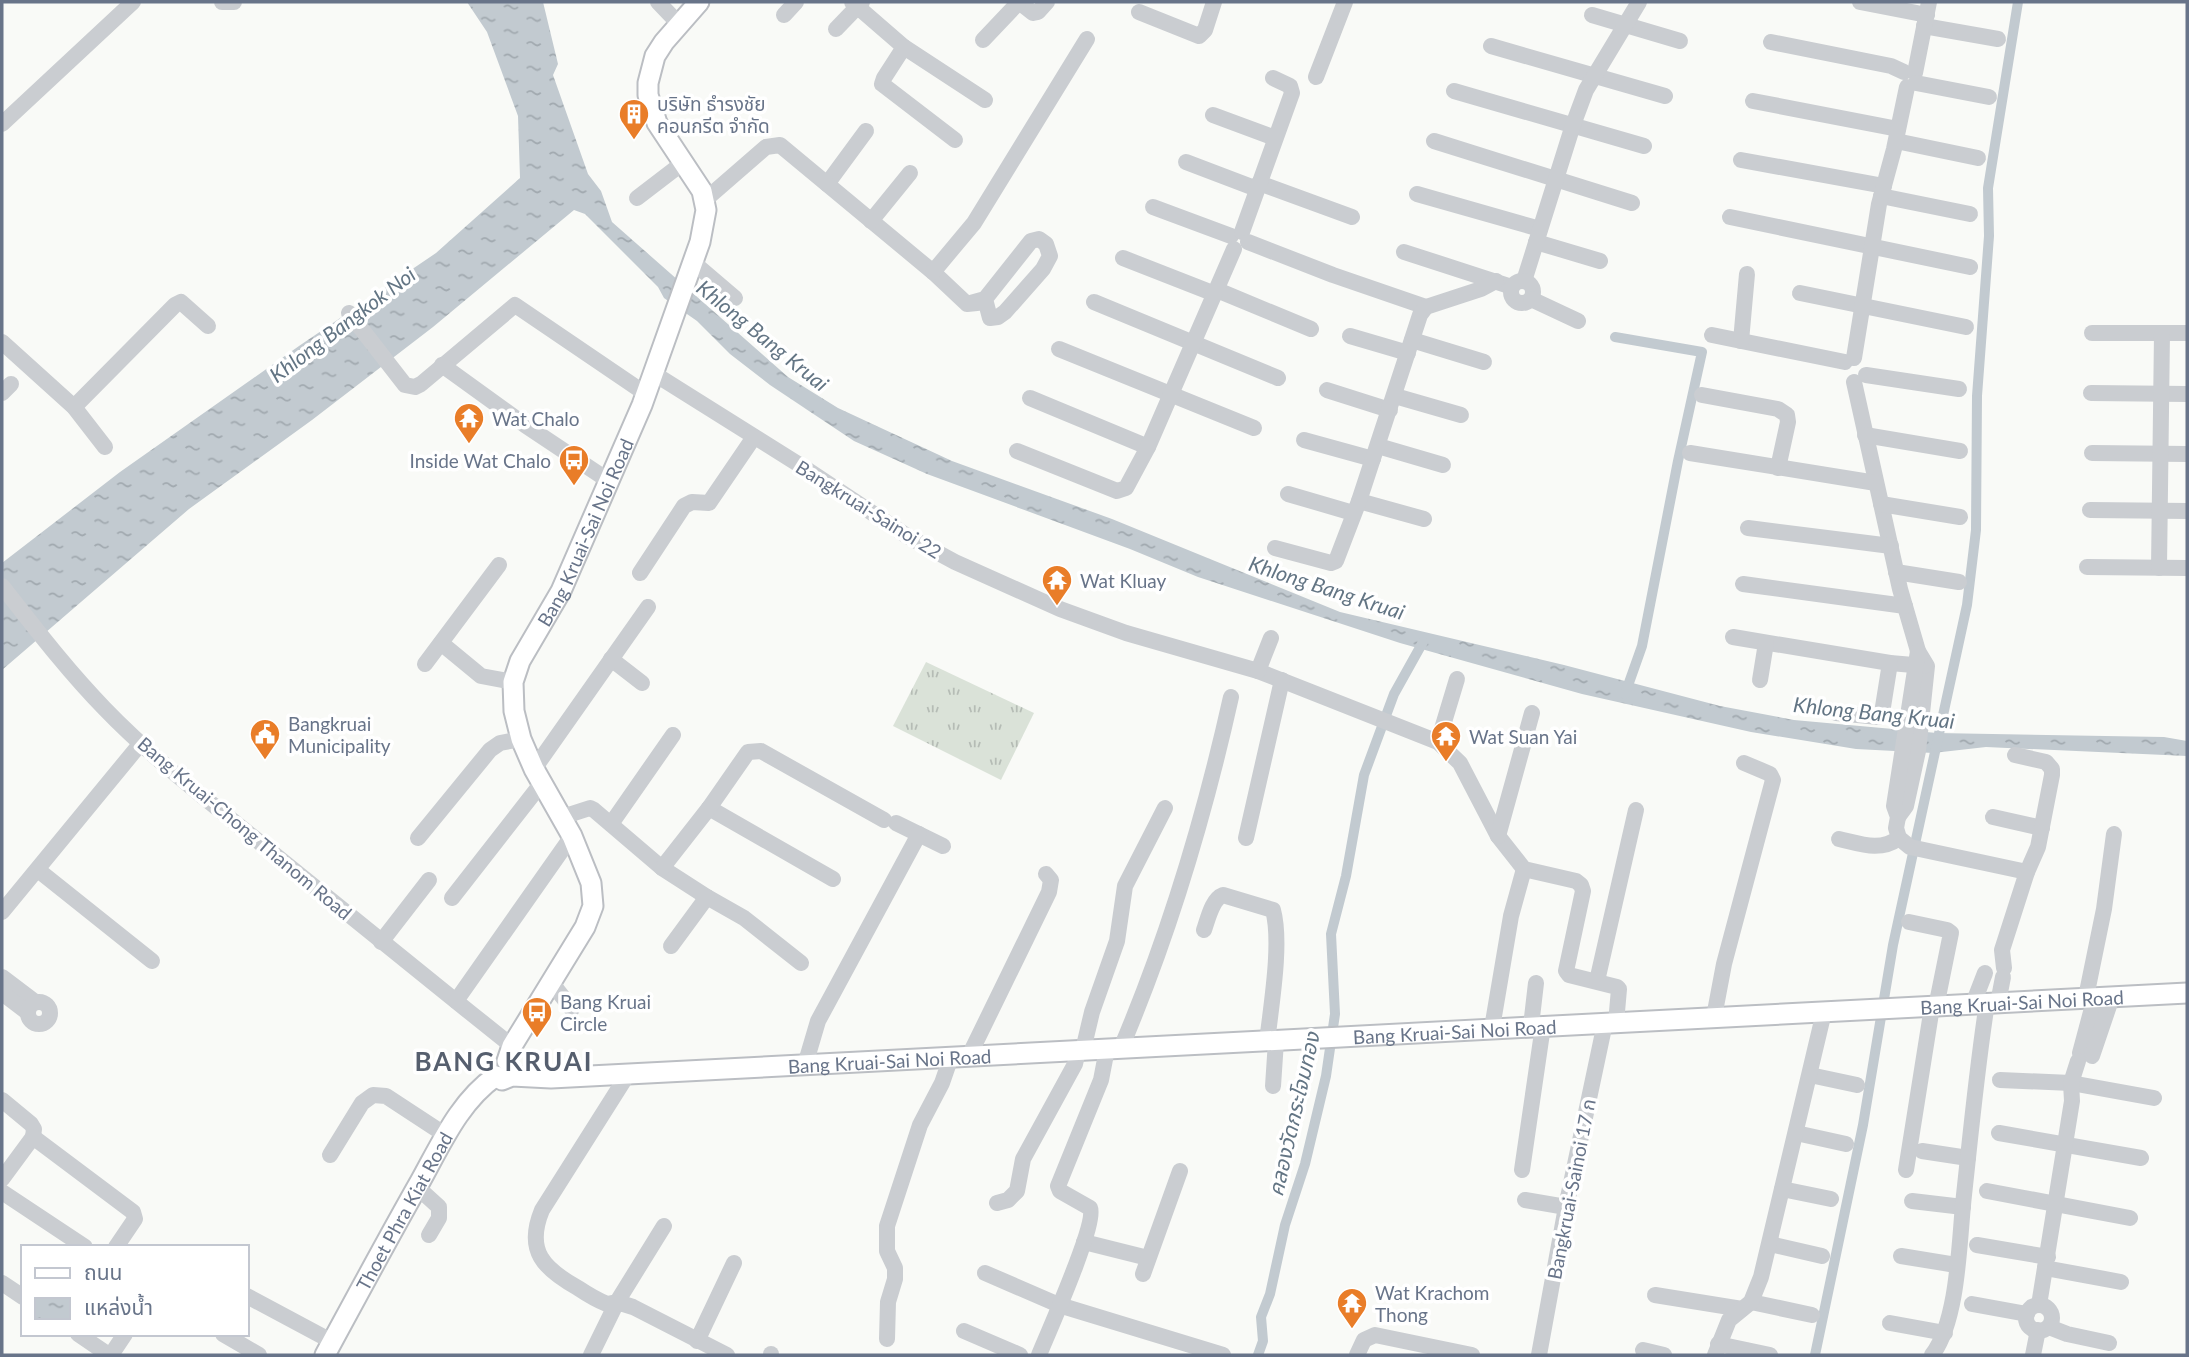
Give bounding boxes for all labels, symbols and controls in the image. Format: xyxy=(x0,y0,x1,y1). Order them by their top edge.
place label: บริษัท ธำรงชัย คอนกรีต จำกัด xyxy=(657,92,770,137)
building icon: บริษัท ธำรงชัย คอนกรีต จำกัด xyxy=(617,97,651,141)
water label: Khlong Bangkok Noi xyxy=(264,261,420,387)
water label: Khlong Bang Kruai xyxy=(692,274,834,396)
temple icon: Wat Chalo xyxy=(452,401,486,445)
place label: Wat Chalo xyxy=(492,407,580,430)
street label: Bang Kruai-Sai Noi Road xyxy=(532,435,638,630)
bus stop icon: Inside Wat Chalo xyxy=(557,443,591,487)
place label: Inside Wat Chalo xyxy=(410,449,551,472)
street label: Bangkruai-Sainoi 22 xyxy=(792,455,946,563)
water label: Khlong Bang Kruai xyxy=(1246,550,1408,624)
temple icon: Wat Kluay xyxy=(1040,563,1074,607)
place label: Wat Kluay xyxy=(1080,569,1166,592)
water label: Khlong Bang Kruai xyxy=(1792,691,1956,733)
place label: Bangkruai Municipality xyxy=(288,712,391,757)
public building icon: Bangkruai Municipality xyxy=(248,717,282,761)
temple icon: Wat Suan Yai xyxy=(1429,719,1463,763)
place label: Wat Suan Yai xyxy=(1469,725,1577,748)
street label: Bang Kruai-Chong Thanom Road xyxy=(133,732,357,924)
street label: Bang Kruai-Sai Noi Road xyxy=(1920,985,2124,1018)
place label: Bang Kruai Circle xyxy=(560,990,651,1035)
bus stop icon: Bang Kruai Circle xyxy=(520,995,554,1039)
street label: Bang Kruai-Sai Noi Road xyxy=(1352,1014,1557,1048)
water label: คลองวัดกระโจมทอง xyxy=(1262,1028,1324,1198)
street label: Bang Kruai-Sai Noi Road xyxy=(787,1044,992,1077)
district label: BANG KRUAI xyxy=(414,1045,594,1077)
street label: Bangkruai-Sainoi 17 ก xyxy=(1542,1097,1600,1281)
street label: Thoet Phra Kiat Road xyxy=(351,1128,457,1294)
legend xyxy=(21,1245,248,1336)
text: ถนน xyxy=(84,1259,122,1284)
place label: Wat Krachom Thong xyxy=(1375,1281,1489,1326)
temple icon: Wat Krachom Thong xyxy=(1335,1286,1369,1330)
text: แหล่งน้ำ xyxy=(84,1293,153,1319)

